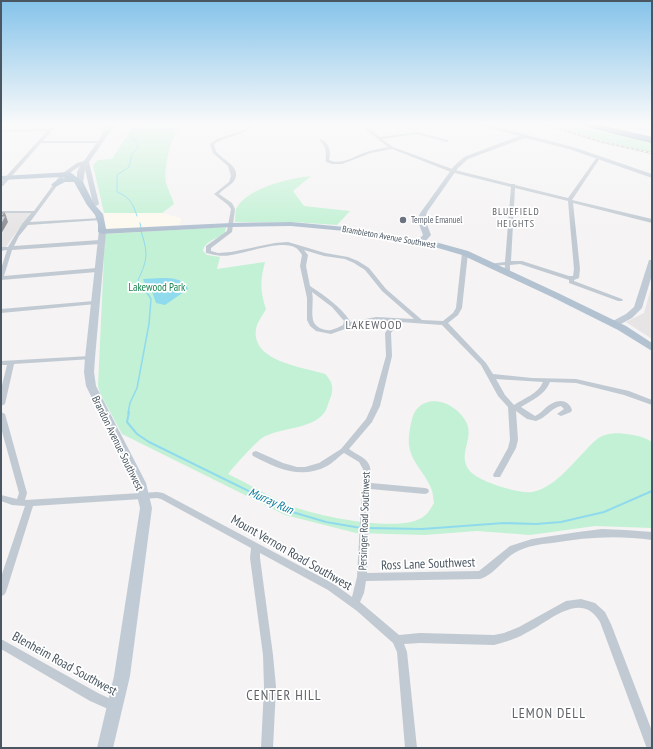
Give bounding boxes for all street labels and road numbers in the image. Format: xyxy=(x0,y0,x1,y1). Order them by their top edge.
street label: Brambleton Avenue Southwest xyxy=(341,223,437,250)
street label: Brandon Avenue Southwest xyxy=(89,393,147,493)
street label: Persinger Road Southwest xyxy=(355,471,373,571)
street label: Mount Vernon Road Southwest xyxy=(228,511,356,594)
street label: Ross Lane Southwest xyxy=(381,553,476,574)
street label: Blenheim Road Southwest xyxy=(9,628,121,700)

